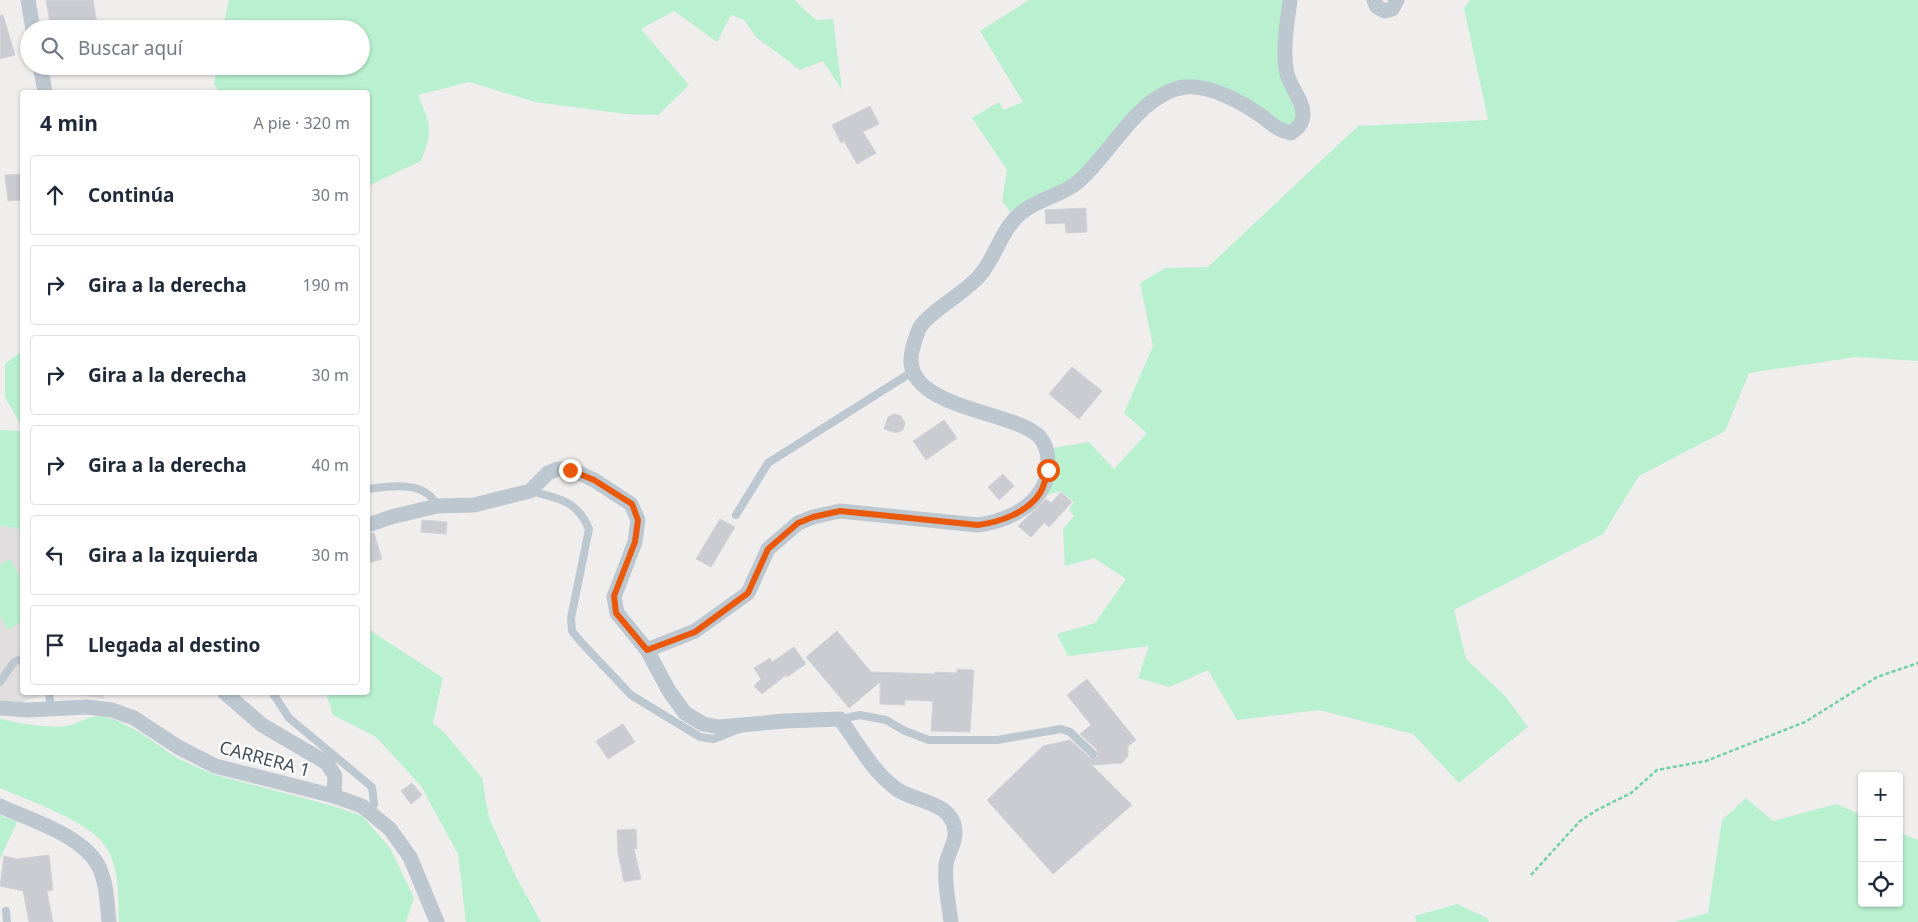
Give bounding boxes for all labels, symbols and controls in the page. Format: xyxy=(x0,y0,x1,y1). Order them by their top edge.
search box xyxy=(20,20,370,75)
icon: search xyxy=(38,34,66,62)
text: Buscar aquí xyxy=(78,35,183,61)
text: 4 min xyxy=(40,109,98,137)
text: A pie · 320 m xyxy=(253,112,350,134)
icon: ahead xyxy=(41,181,69,209)
text: Continúa xyxy=(88,182,174,208)
text: 30 m xyxy=(312,184,349,206)
icon: right xyxy=(41,271,69,299)
text: Gira a la derecha xyxy=(88,272,247,298)
text: 190 m xyxy=(302,274,349,296)
icon: right xyxy=(41,361,69,389)
text: Gira a la derecha xyxy=(88,362,247,388)
text: 30 m xyxy=(312,364,349,386)
icon: right xyxy=(41,451,69,479)
text: Gira a la derecha xyxy=(88,452,247,478)
text: 40 m xyxy=(312,454,349,476)
route end xyxy=(559,459,582,482)
route start xyxy=(1037,459,1060,482)
icon: left xyxy=(41,541,69,569)
text: Gira a la izquierda xyxy=(88,542,258,568)
text: 30 m xyxy=(312,544,349,566)
icon: arrive xyxy=(41,631,69,659)
text: Llegada al destino xyxy=(88,632,260,658)
street label: CARRERA 1 xyxy=(217,734,313,782)
map controls xyxy=(1858,772,1903,907)
button: + xyxy=(1858,772,1903,817)
button: − xyxy=(1858,817,1903,862)
button: locate xyxy=(1858,862,1903,907)

